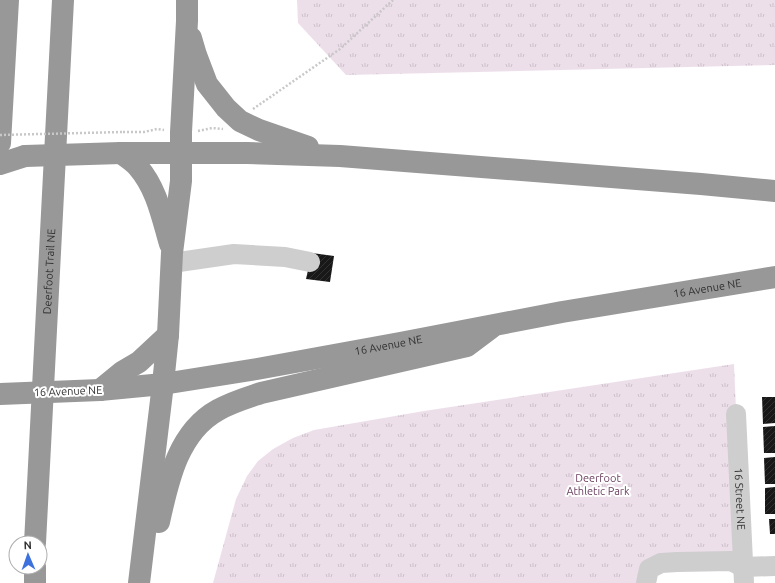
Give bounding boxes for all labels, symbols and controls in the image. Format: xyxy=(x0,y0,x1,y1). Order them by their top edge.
street label: Deerfoot Trail NE xyxy=(41,228,57,314)
street label: 16 Avenue NE xyxy=(672,277,742,300)
street label: 16 Avenue NE xyxy=(354,333,423,357)
street label: 16 Avenue NE xyxy=(34,384,102,398)
street label: 16 Street NE xyxy=(733,468,747,530)
park label: Deerfoot Athletic Park xyxy=(566,472,630,497)
north arrow xyxy=(8,535,48,575)
text: N xyxy=(23,539,32,551)

